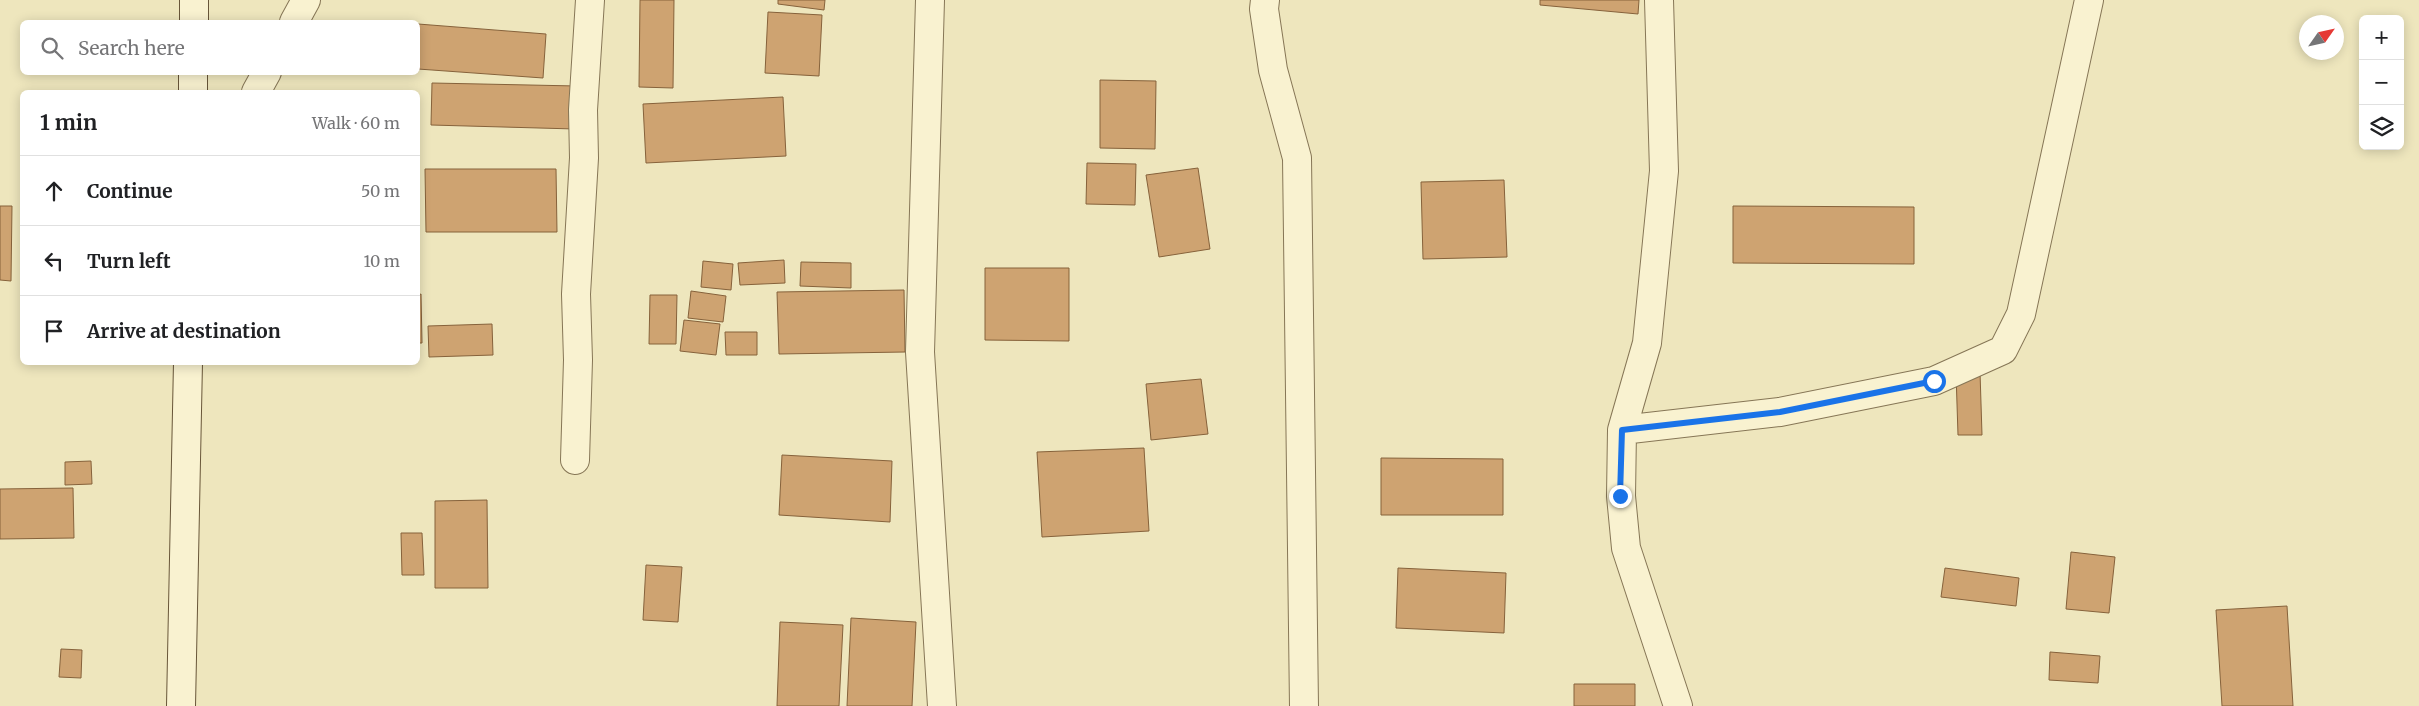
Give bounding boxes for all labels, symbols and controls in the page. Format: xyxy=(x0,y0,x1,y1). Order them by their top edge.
north arrow xyxy=(2299,15,2344,60)
map controls xyxy=(2359,15,2404,150)
button: + xyxy=(2359,15,2404,60)
search box xyxy=(20,20,420,75)
icon: search xyxy=(38,34,66,62)
text: Search here xyxy=(78,36,185,60)
button: − xyxy=(2359,60,2404,105)
button: layers xyxy=(2359,105,2404,150)
text: 1 min xyxy=(40,109,97,136)
text: Walk · 60 m xyxy=(312,113,400,133)
icon: ahead xyxy=(40,177,68,205)
text: Continue xyxy=(87,179,173,203)
text: 50 m xyxy=(361,181,400,201)
icon: left xyxy=(40,247,68,275)
text: Turn left xyxy=(87,249,171,273)
text: 10 m xyxy=(363,251,400,271)
icon: arrive xyxy=(40,317,68,345)
text: Arrive at destination xyxy=(87,319,281,343)
route start xyxy=(1923,370,1946,393)
route end xyxy=(1609,485,1632,508)

